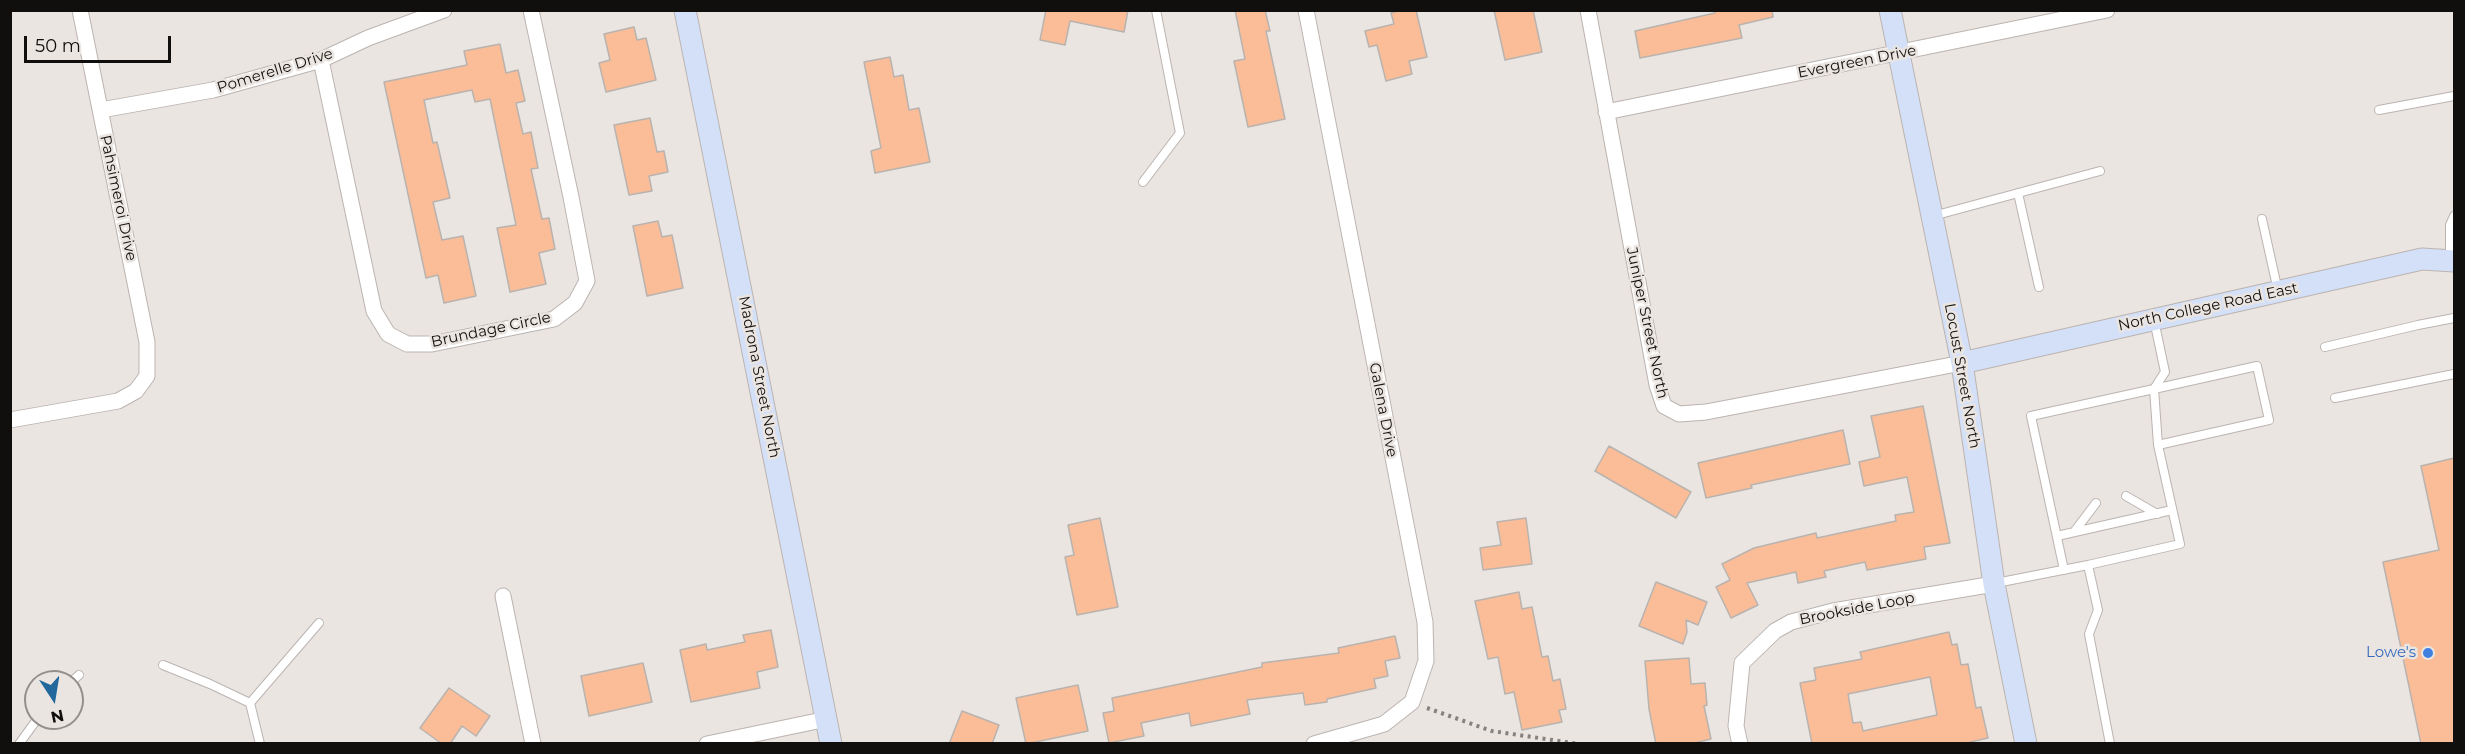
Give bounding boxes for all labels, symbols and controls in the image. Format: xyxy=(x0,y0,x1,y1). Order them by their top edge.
scale bar xyxy=(27,24,174,62)
text: 50 m xyxy=(35,35,81,57)
street label: Evergreen Drive xyxy=(1796,42,1918,82)
street label: Pomerelle Drive xyxy=(215,45,335,97)
street label: Pahsimeroi Drive xyxy=(96,133,140,263)
street label: Juniper Street North xyxy=(1622,246,1672,400)
street label: North College Road East xyxy=(2116,279,2300,335)
street label: Madrona Street North xyxy=(734,294,784,460)
street label: Locust Street North xyxy=(1940,302,1984,450)
street label: Brundage Circle xyxy=(430,309,552,351)
street label: Galena Drive xyxy=(1365,361,1401,459)
street label: Brookside Loop xyxy=(1798,589,1916,629)
place label: Lowe's xyxy=(2366,644,2416,662)
marker: Lowe's xyxy=(2421,646,2435,660)
north arrow xyxy=(24,670,84,730)
text: N xyxy=(49,706,66,727)

